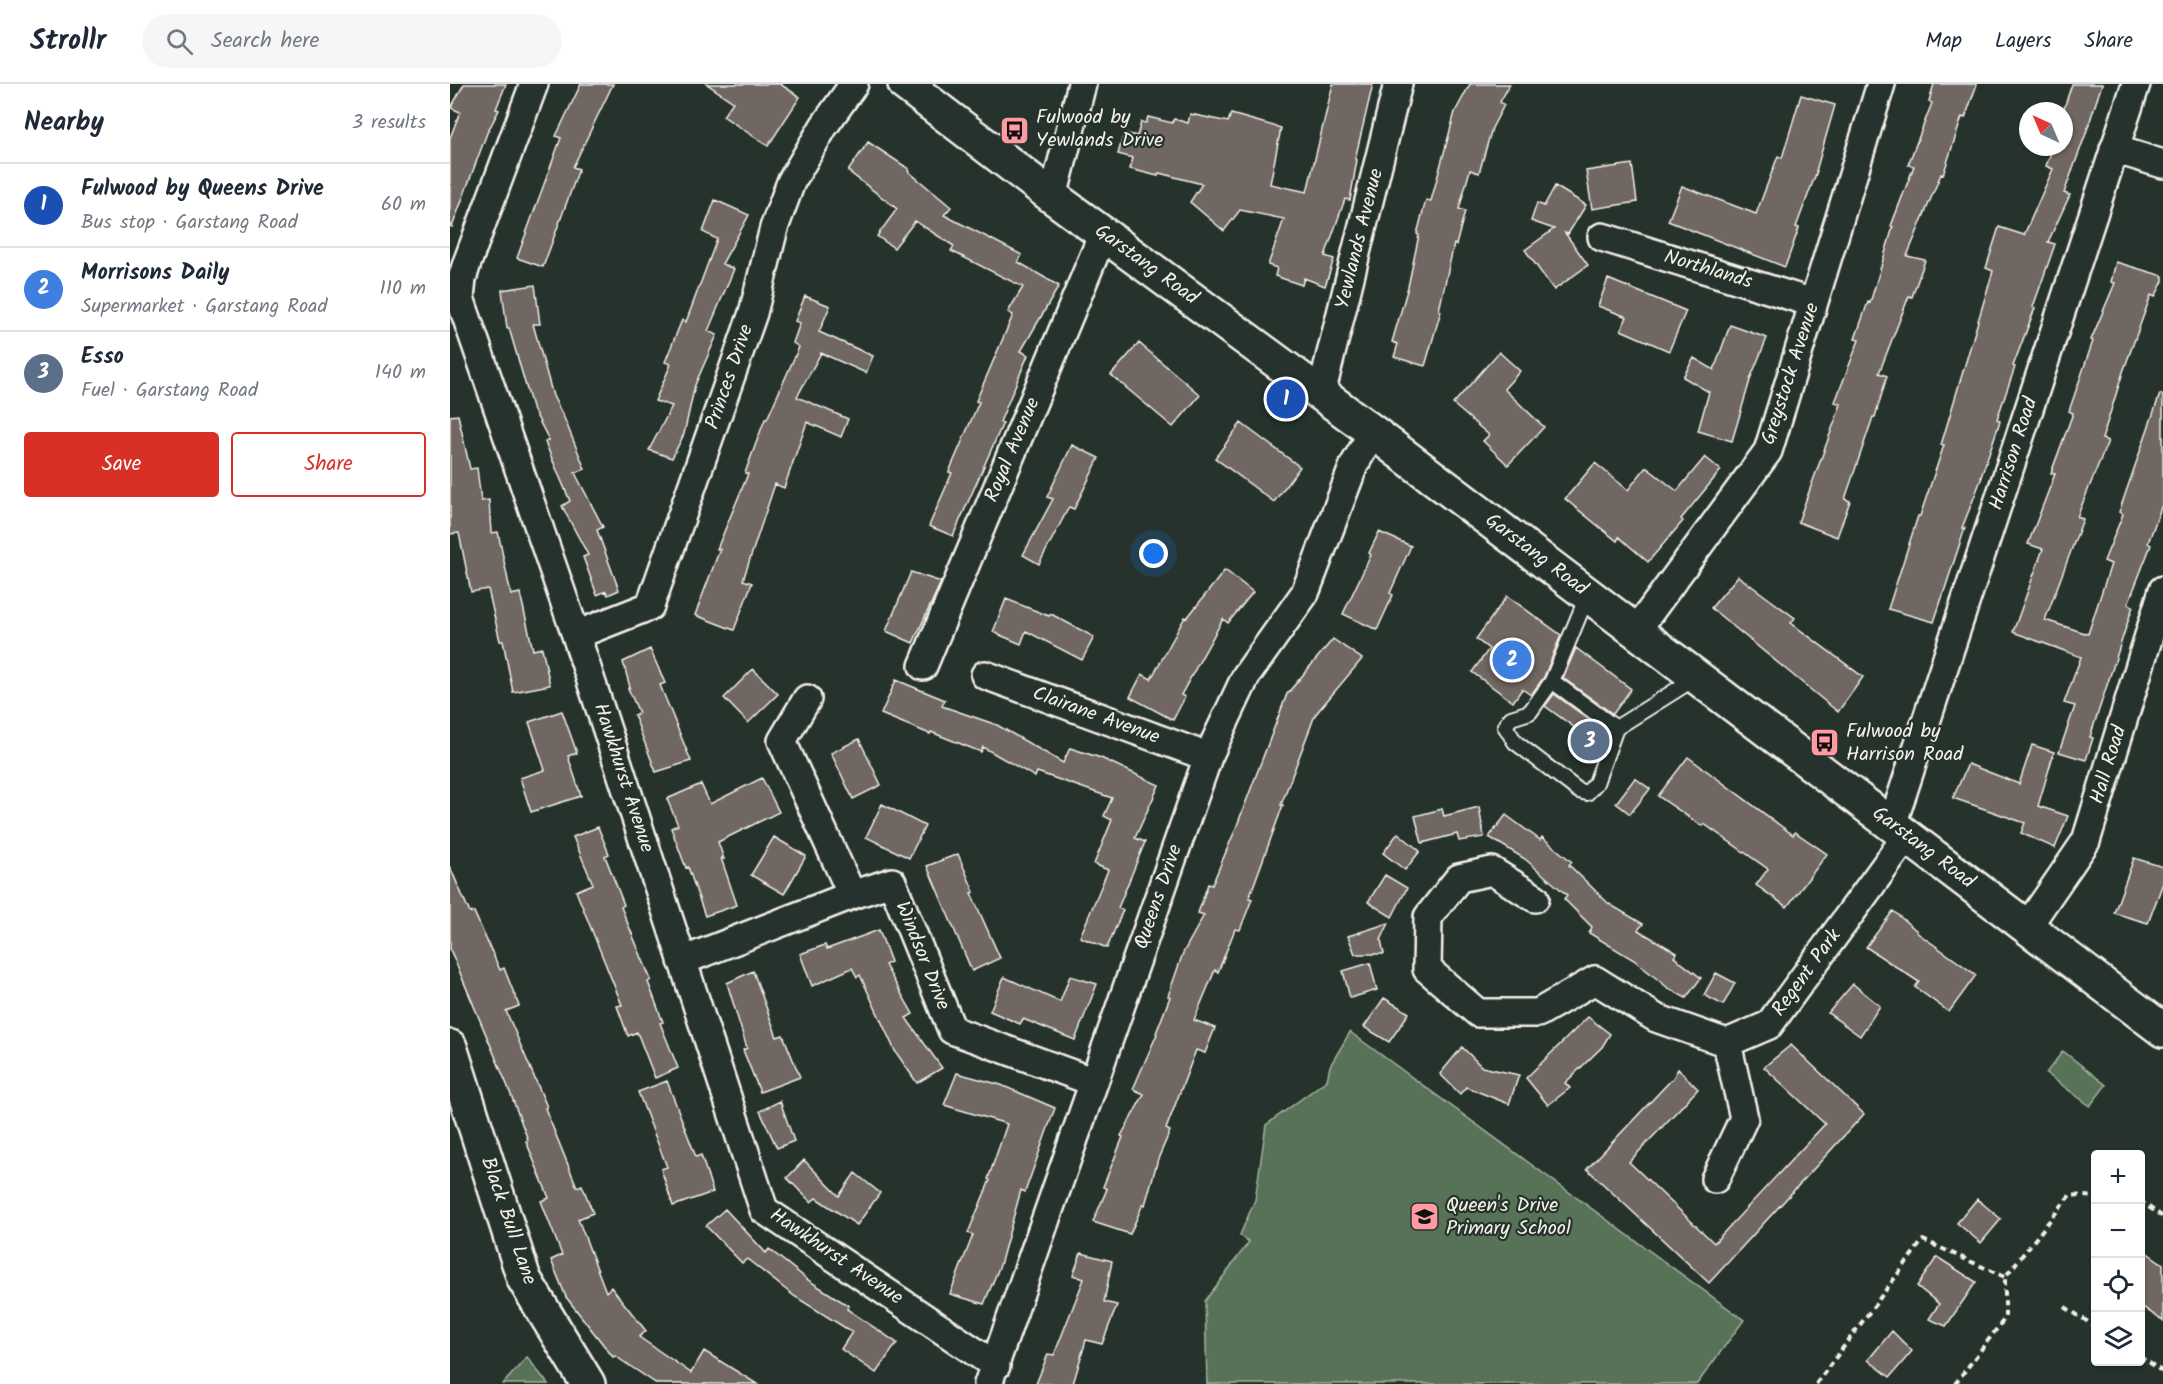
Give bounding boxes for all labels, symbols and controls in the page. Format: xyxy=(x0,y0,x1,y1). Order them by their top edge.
search box xyxy=(142,14,562,68)
text: Strollr xyxy=(30,19,106,64)
text: Search here xyxy=(211,24,320,59)
icon: search xyxy=(163,25,196,58)
text: Map xyxy=(1925,25,1962,58)
text: Layers xyxy=(1995,25,2051,58)
text: Share xyxy=(2084,25,2133,58)
text: Nearby xyxy=(24,102,104,144)
place label: Fulwood by Yewlands Drive xyxy=(1036,102,1163,157)
north arrow xyxy=(2019,102,2073,156)
text: 3 results xyxy=(352,107,426,139)
bus stop icon: Fulwood by Yewlands Drive xyxy=(999,114,1031,146)
street label: Yewlands Avenue xyxy=(1327,165,1393,313)
text: Fulwood by Queens Drive xyxy=(81,172,324,207)
text: 1 xyxy=(40,189,47,221)
text: 60 m xyxy=(381,189,426,221)
text: Bus stop · Garstang Road xyxy=(81,207,298,239)
street label: Garstang Road xyxy=(1087,216,1206,314)
street label: Northlands xyxy=(1660,241,1757,299)
text: Morrisons Daily xyxy=(81,256,229,291)
text: 2 xyxy=(38,273,49,305)
text: 110 m xyxy=(380,273,426,305)
text: Supermarket · Garstang Road xyxy=(81,291,327,323)
street label: Greystock Avenue xyxy=(1753,299,1829,449)
street label: Princes Drive xyxy=(697,320,763,434)
text: Esso xyxy=(81,340,124,375)
text: 3 xyxy=(38,357,49,389)
text: 140 m xyxy=(375,357,426,389)
text: Fuel · Garstang Road xyxy=(81,375,258,407)
pin: 1 xyxy=(1266,376,1306,422)
street label: Harrison Road xyxy=(1981,392,2048,515)
street label: Royal Avenue xyxy=(977,393,1049,507)
button: Save xyxy=(24,432,219,497)
button: Share xyxy=(231,432,426,497)
street label: Garstang Road xyxy=(1478,505,1595,605)
your location xyxy=(1139,539,1168,568)
pin: 2 xyxy=(1492,638,1532,682)
street label: Clairane Avenue xyxy=(1028,678,1164,754)
street label: Hawkhurst Avenue xyxy=(584,699,662,857)
place label: Fulwood by Harrison Road xyxy=(1846,716,1964,771)
pin: 3 xyxy=(1570,718,1610,764)
street label: Hall Road xyxy=(2082,721,2136,808)
bus stop icon: Fulwood by Harrison Road xyxy=(1809,727,1841,759)
street label: Garstang Road xyxy=(1865,798,1982,898)
street label: Queens Drive xyxy=(1126,840,1192,954)
street label: Windsor Drive xyxy=(886,897,958,1015)
street label: Regent Park xyxy=(1764,922,1850,1024)
map controls xyxy=(2091,1150,2145,1366)
button: + xyxy=(2091,1150,2145,1204)
street label: Black Bull Lane xyxy=(471,1153,545,1289)
place label: Queen's Drive Primary School xyxy=(1446,1190,1571,1245)
street label: Hawkhurst Avenue xyxy=(762,1200,910,1314)
school or university icon: Queen's Drive Primary School xyxy=(1409,1201,1441,1233)
button: − xyxy=(2091,1204,2145,1258)
button: locate xyxy=(2091,1258,2145,1312)
button: layers xyxy=(2091,1312,2145,1366)

